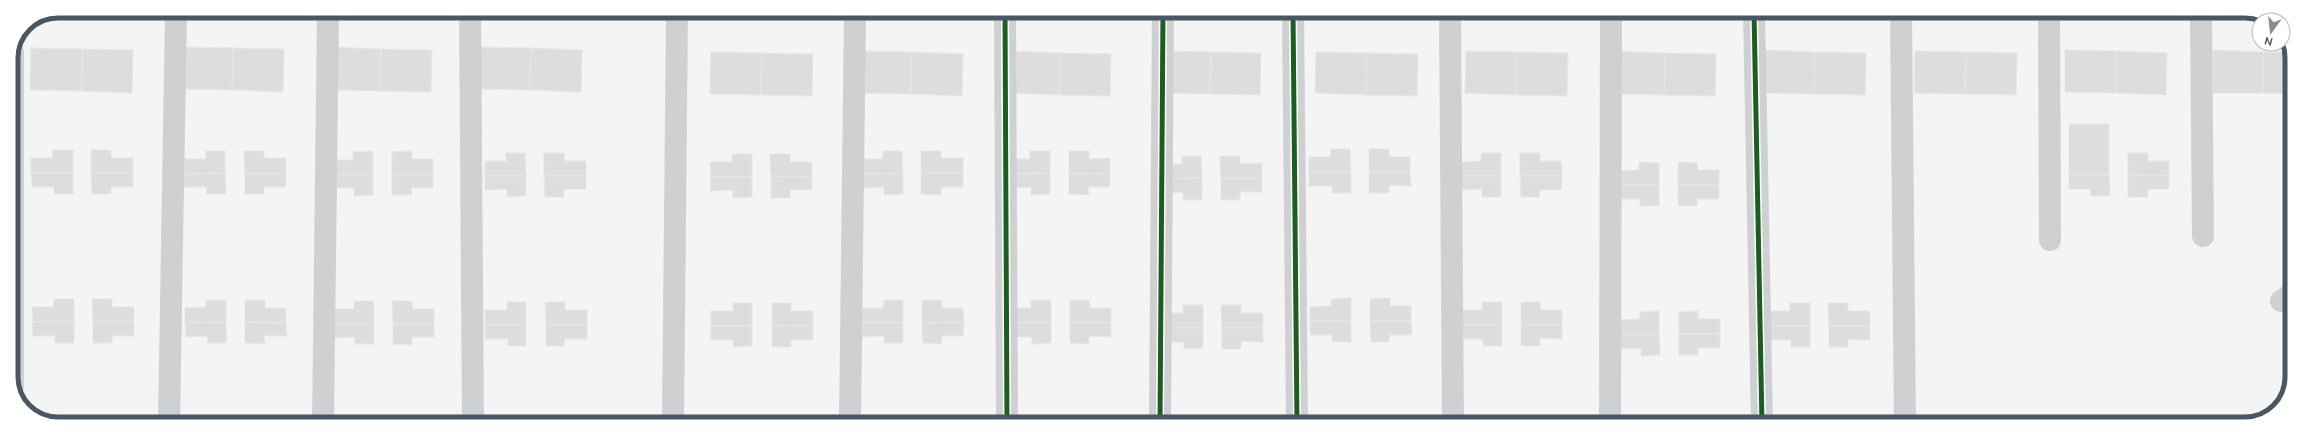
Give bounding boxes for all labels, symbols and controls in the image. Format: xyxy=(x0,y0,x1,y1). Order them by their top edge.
north arrow xyxy=(2251,12,2291,52)
text: N xyxy=(2263,35,2274,49)

